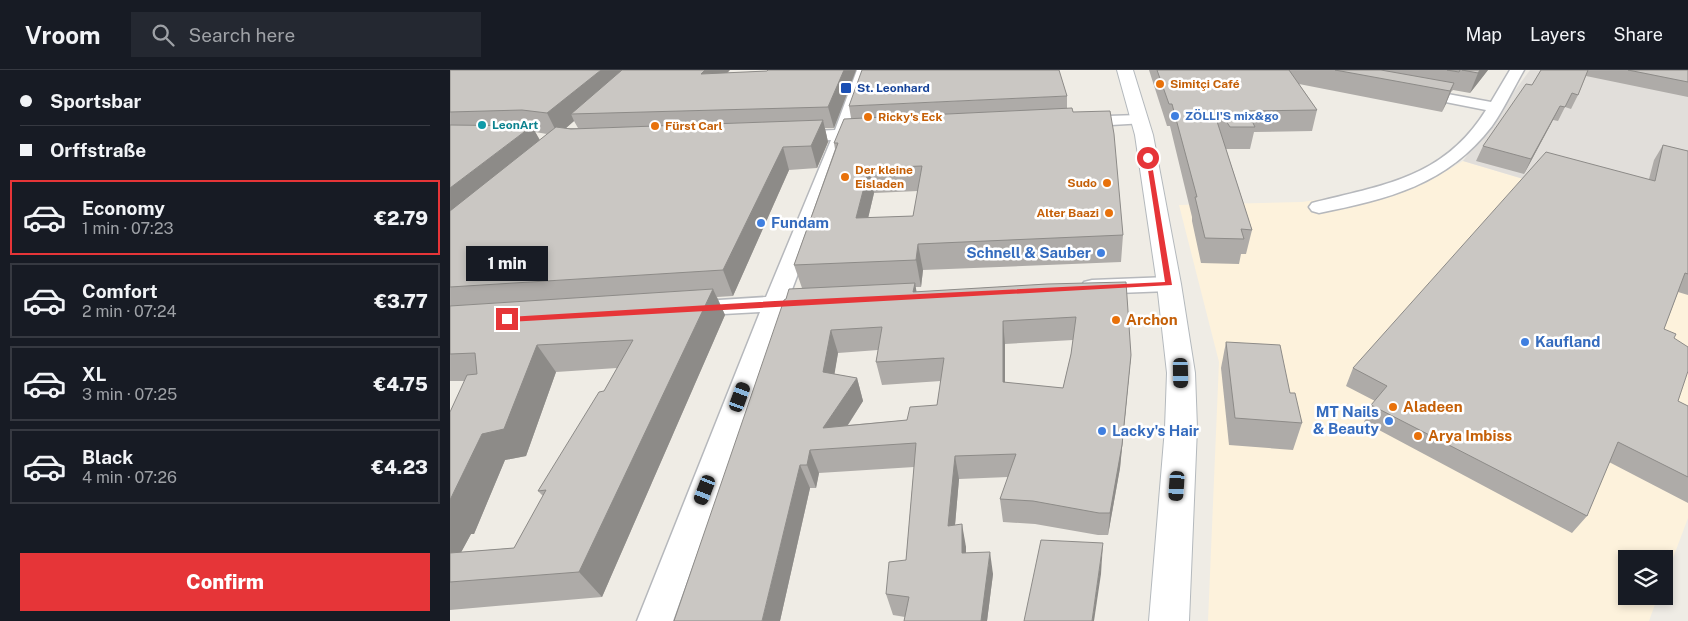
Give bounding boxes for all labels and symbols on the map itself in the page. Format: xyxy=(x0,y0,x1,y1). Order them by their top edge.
place label: Simitçi Café xyxy=(1170,77,1240,91)
marker: Simitçi Café xyxy=(1154,78,1166,90)
marker: St. Leonhard xyxy=(839,81,853,95)
place label: St. Leonhard xyxy=(857,81,930,95)
place label: ZÖLLI'S mix&go xyxy=(1185,108,1279,123)
place label: Ricky's Eck xyxy=(878,110,942,124)
marker: ZÖLLI'S mix&go xyxy=(1169,110,1181,122)
marker: Ricky's Eck xyxy=(862,111,874,123)
place label: LeonArt xyxy=(492,118,538,132)
marker: LeonArt xyxy=(476,119,488,131)
place label: Fürst Carl xyxy=(665,119,723,133)
marker: Fürst Carl xyxy=(649,120,661,132)
route start xyxy=(1137,147,1159,169)
place label: Der kleine Eisladen xyxy=(855,163,913,191)
marker: Der kleine Eisladen xyxy=(839,171,851,183)
place label: Sudo xyxy=(1067,176,1097,190)
marker: Sudo xyxy=(1101,177,1113,189)
place label: Alter Baazi xyxy=(1037,206,1099,220)
marker: Alter Baazi xyxy=(1103,207,1115,219)
place label: Fundam xyxy=(771,214,829,231)
marker: Fundam xyxy=(755,217,767,229)
place label: Schnell & Sauber xyxy=(966,244,1091,261)
callout: 1 min xyxy=(466,246,548,282)
marker: Schnell & Sauber xyxy=(1095,247,1107,259)
route end xyxy=(496,308,518,330)
place label: Archon xyxy=(1126,311,1178,328)
marker: Archon xyxy=(1110,314,1122,326)
place label: Kaufland xyxy=(1535,333,1600,350)
marker: Kaufland xyxy=(1519,336,1531,348)
car xyxy=(1173,358,1188,388)
car xyxy=(727,380,752,414)
place label: Aladeen xyxy=(1403,398,1463,415)
marker: Aladeen xyxy=(1387,401,1399,413)
place label: MT Nails & Beauty xyxy=(1313,403,1380,437)
marker: MT Nails & Beauty xyxy=(1383,415,1395,427)
place label: Lacky's Hair xyxy=(1112,422,1199,439)
marker: Lacky's Hair xyxy=(1096,425,1108,437)
place label: Arya Imbiss xyxy=(1428,427,1512,444)
marker: Arya Imbiss xyxy=(1412,430,1424,442)
car xyxy=(1168,471,1185,501)
car xyxy=(692,473,717,507)

